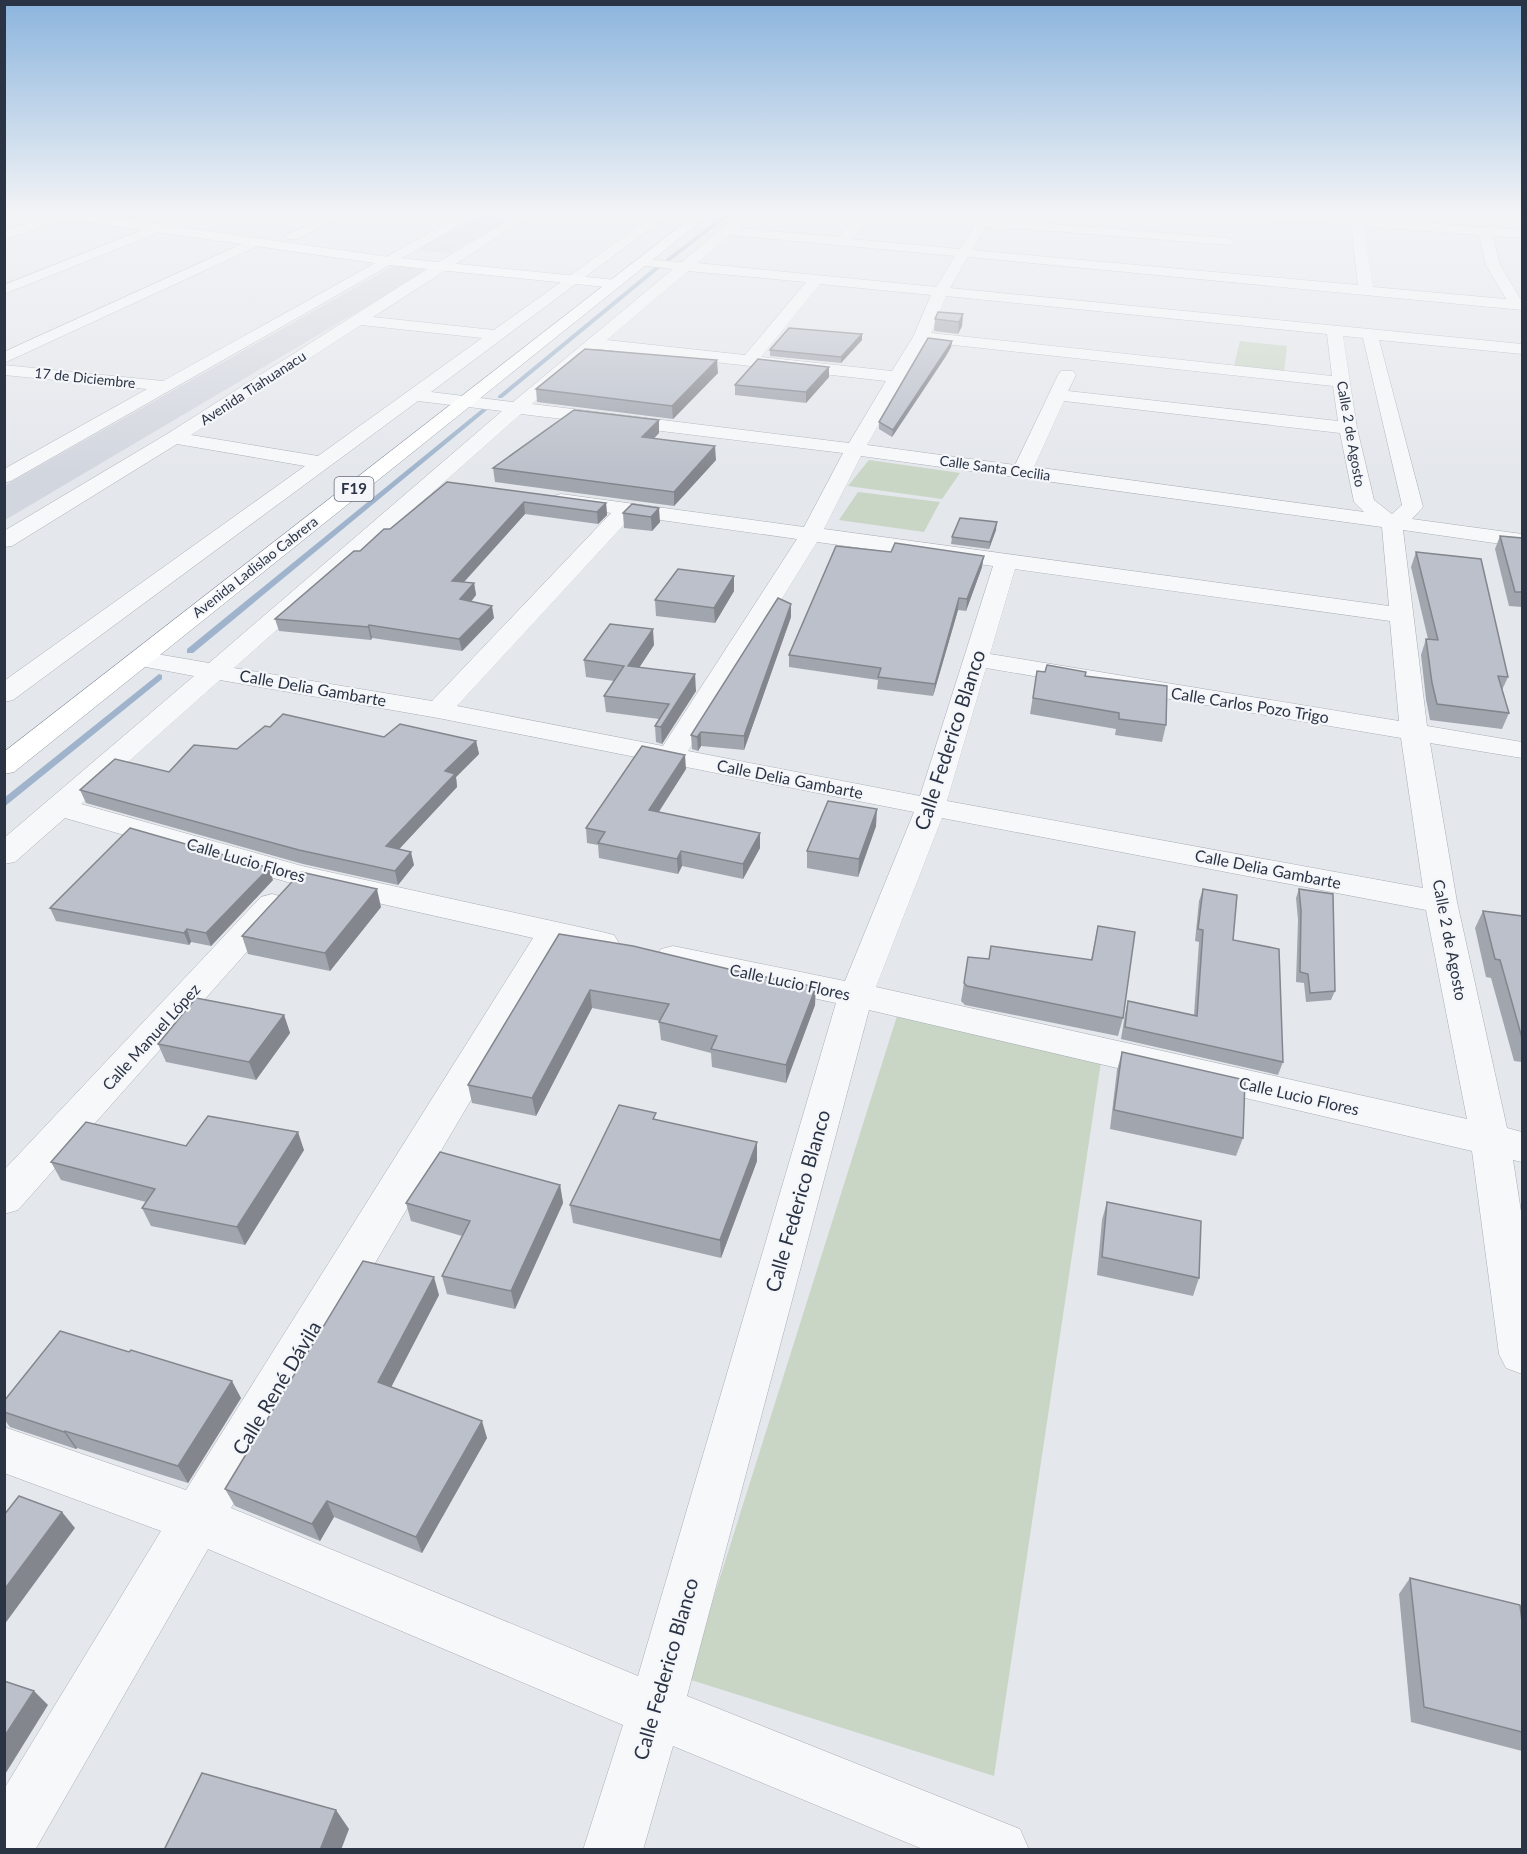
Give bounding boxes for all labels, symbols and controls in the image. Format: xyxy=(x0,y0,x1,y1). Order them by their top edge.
street label: Avenida Tiahuanacu xyxy=(197,347,309,428)
street label: 17 de Diciembre xyxy=(34,364,136,391)
street label: Calle 2 de Agosto xyxy=(1334,379,1369,488)
street label: Calle Santa Cecilia xyxy=(938,451,1052,484)
road number: F19 xyxy=(334,477,374,501)
street label: Avenida Ladislao Cabrera xyxy=(189,512,321,621)
street label: Calle Federico Blanco xyxy=(909,646,990,833)
street label: Calle Delia Gambarte xyxy=(238,665,388,710)
street label: Calle Carlos Pozo Trigo xyxy=(1170,683,1330,726)
street label: Calle Delia Gambarte xyxy=(715,755,865,802)
street label: Calle Lucio Flores xyxy=(185,833,308,886)
street label: Calle Delia Gambarte xyxy=(1193,845,1343,892)
street label: Calle 2 de Agosto xyxy=(1429,878,1472,1002)
street label: Calle Lucio Flores xyxy=(728,959,852,1004)
street label: Calle Manuel López xyxy=(98,979,203,1094)
street label: Calle Lucio Flores xyxy=(1237,1072,1361,1119)
street label: Calle Federico Blanco xyxy=(760,1107,835,1295)
street label: Calle René Dávila xyxy=(227,1316,326,1459)
street label: Calle Federico Blanco xyxy=(628,1575,703,1763)

